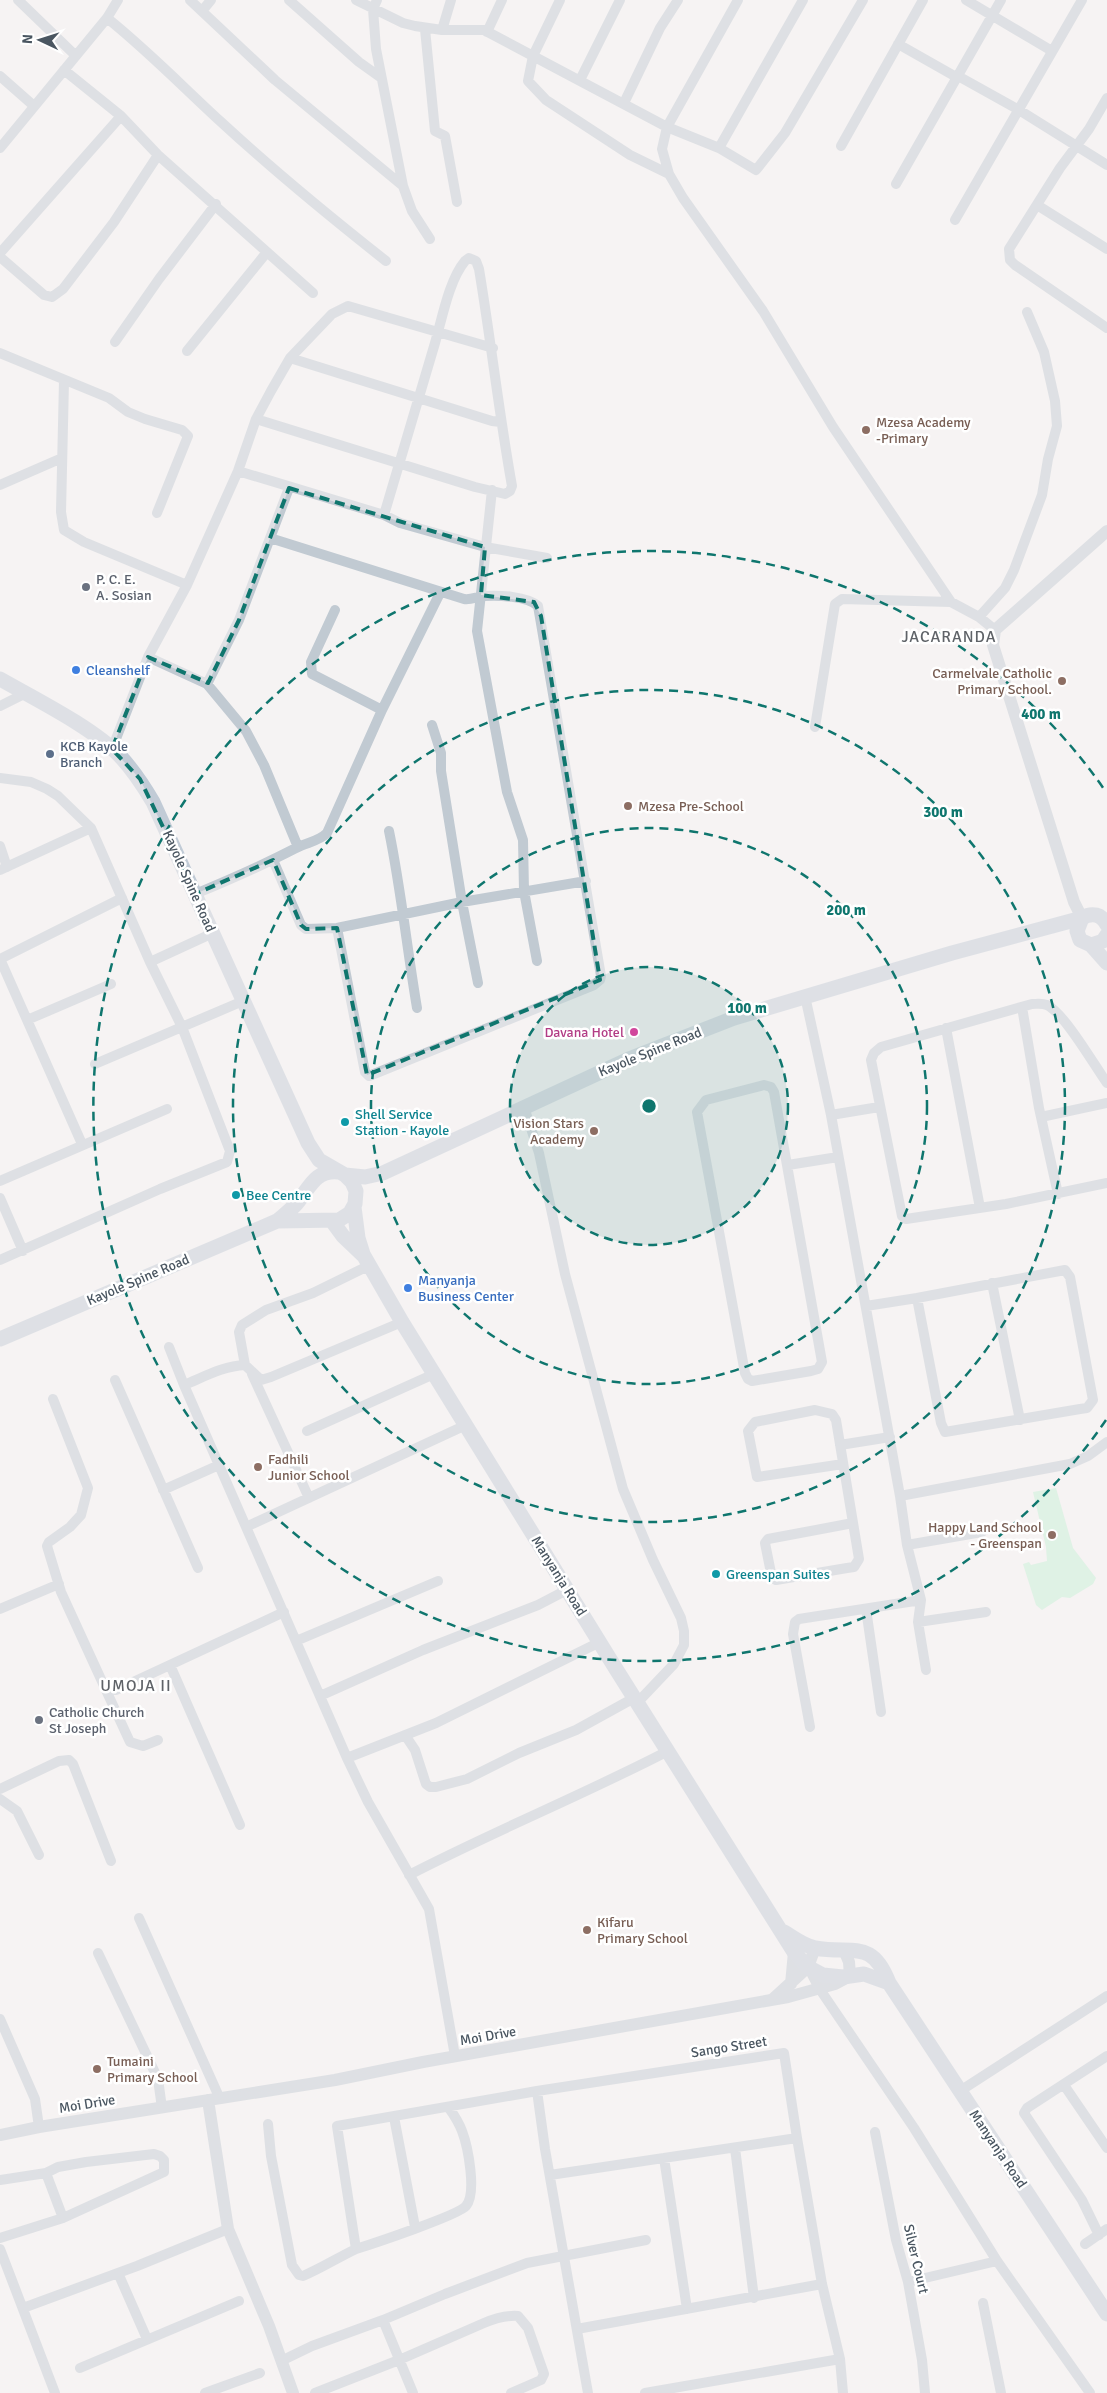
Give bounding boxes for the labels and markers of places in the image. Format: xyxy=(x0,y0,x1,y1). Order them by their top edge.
place label: Mzesa Academy -Primary xyxy=(876,414,971,447)
marker: Mzesa Academy -Primary xyxy=(860,424,872,436)
place label: P. C. E. A. Sosian xyxy=(96,571,152,604)
marker: P. C. E. A. Sosian xyxy=(80,581,92,593)
place label: Cleanshelf xyxy=(86,662,151,679)
marker: Cleanshelf xyxy=(70,664,82,676)
place label: Carmelvale Catholic Primary School. xyxy=(932,665,1052,698)
marker: Carmelvale Catholic Primary School. xyxy=(1056,675,1068,687)
place label: KCB Kayole Branch xyxy=(60,738,128,771)
marker: KCB Kayole Branch xyxy=(44,748,56,760)
place label: Mzesa Pre-School xyxy=(638,798,744,815)
marker: Mzesa Pre-School xyxy=(622,800,634,812)
place label: Davana Hotel xyxy=(544,1024,624,1041)
marker: Davana Hotel xyxy=(628,1026,640,1038)
centre of rings xyxy=(640,1097,658,1115)
place label: Shell Service Station - Kayole xyxy=(355,1106,449,1139)
place label: Vision Stars Academy xyxy=(513,1115,584,1148)
marker: Shell Service Station - Kayole xyxy=(339,1116,351,1128)
marker: Vision Stars Academy xyxy=(588,1125,600,1137)
place label: Bee Centre xyxy=(246,1187,311,1204)
marker: Bee Centre xyxy=(230,1189,242,1201)
place label: Manyanja Business Center xyxy=(418,1272,515,1305)
marker: Manyanja Business Center xyxy=(402,1282,414,1294)
place label: Fadhili Junior School xyxy=(268,1451,350,1484)
marker: Fadhili Junior School xyxy=(252,1461,264,1473)
place label: Happy Land School - Greenspan xyxy=(928,1519,1042,1552)
marker: Happy Land School - Greenspan xyxy=(1046,1529,1058,1541)
place label: Greenspan Suites xyxy=(726,1566,830,1583)
marker: Greenspan Suites xyxy=(710,1568,722,1580)
place label: Catholic Church St Joseph xyxy=(49,1704,144,1737)
marker: Catholic Church St Joseph xyxy=(33,1714,45,1726)
place label: Kifaru Primary School xyxy=(597,1914,688,1947)
marker: Kifaru Primary School xyxy=(581,1924,593,1936)
place label: Tumaini Primary School xyxy=(107,2053,198,2086)
marker: Tumaini Primary School xyxy=(91,2063,103,2075)

